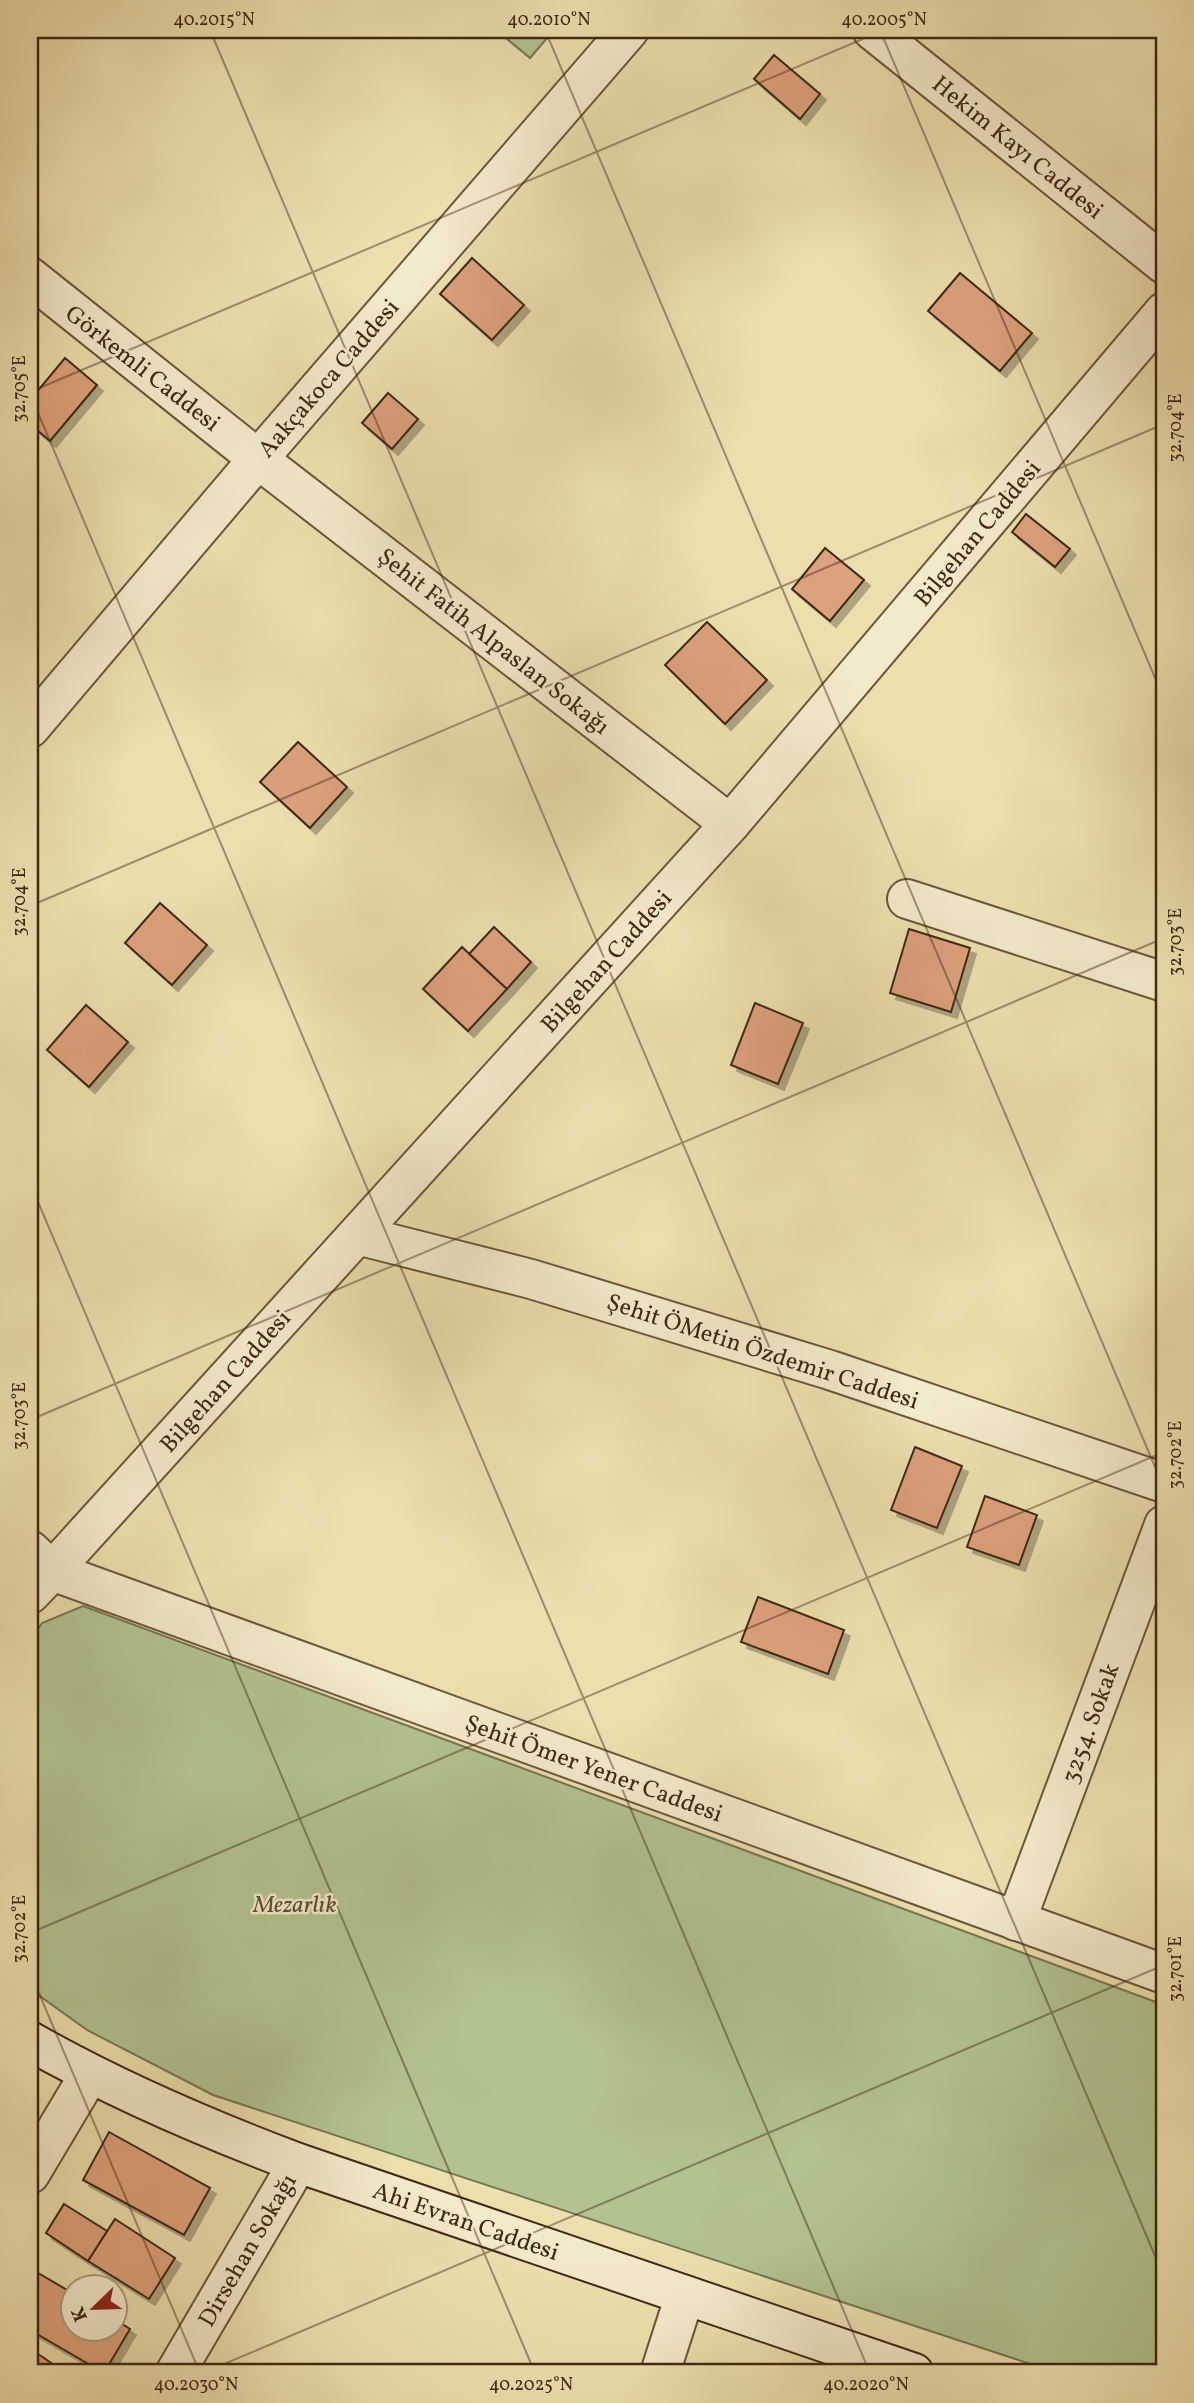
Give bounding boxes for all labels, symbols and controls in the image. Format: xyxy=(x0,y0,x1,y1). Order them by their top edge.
text: 40.2015°N xyxy=(173,8,255,33)
text: 40.2010°N xyxy=(507,8,591,33)
text: 40.2005°N xyxy=(841,8,927,33)
street label: Hekim Kayı Caddesi xyxy=(924,69,1110,228)
street label: Aakçakoca Caddesi xyxy=(251,292,408,466)
street label: Görkemli Caddesi xyxy=(57,298,226,441)
text: 32.705°E xyxy=(8,355,33,423)
text: 32.704°E xyxy=(1164,393,1189,462)
street label: Bilgehan Caddesi xyxy=(907,454,1050,615)
street label: Şehit Fatih Alpaslan Sokağı xyxy=(369,541,616,744)
text: 32.704°E xyxy=(8,867,33,936)
street label: Bilgehan Caddesi xyxy=(534,883,681,1041)
text: 32.703°E xyxy=(1164,908,1189,976)
street label: Şehit ÖMetin Özdemir Caddesi xyxy=(602,1286,923,1419)
street label: Bilgehan Caddesi xyxy=(153,1303,300,1461)
text: 32.703°E xyxy=(8,1382,33,1450)
text: 32.702°E xyxy=(1164,1421,1189,1489)
street label: 3254. Sokak xyxy=(1054,1659,1129,1788)
street label: Şehit Ömer Yener Caddesi xyxy=(460,1707,727,1832)
park label: Mezarlık xyxy=(252,1889,337,1923)
text: 32.702°E xyxy=(8,1895,33,1963)
text: 32.701°E xyxy=(1164,1936,1189,2002)
street label: Dirsehan Sokağı xyxy=(191,2168,306,2334)
street label: Ahi Evran Caddesi xyxy=(368,2175,563,2271)
north arrow xyxy=(60,2274,130,2344)
text: K xyxy=(65,2302,95,2325)
text: 40.2030°N xyxy=(154,2373,238,2398)
text: 40.2025°N xyxy=(489,2373,573,2398)
text: 40.2020°N xyxy=(823,2373,909,2398)

